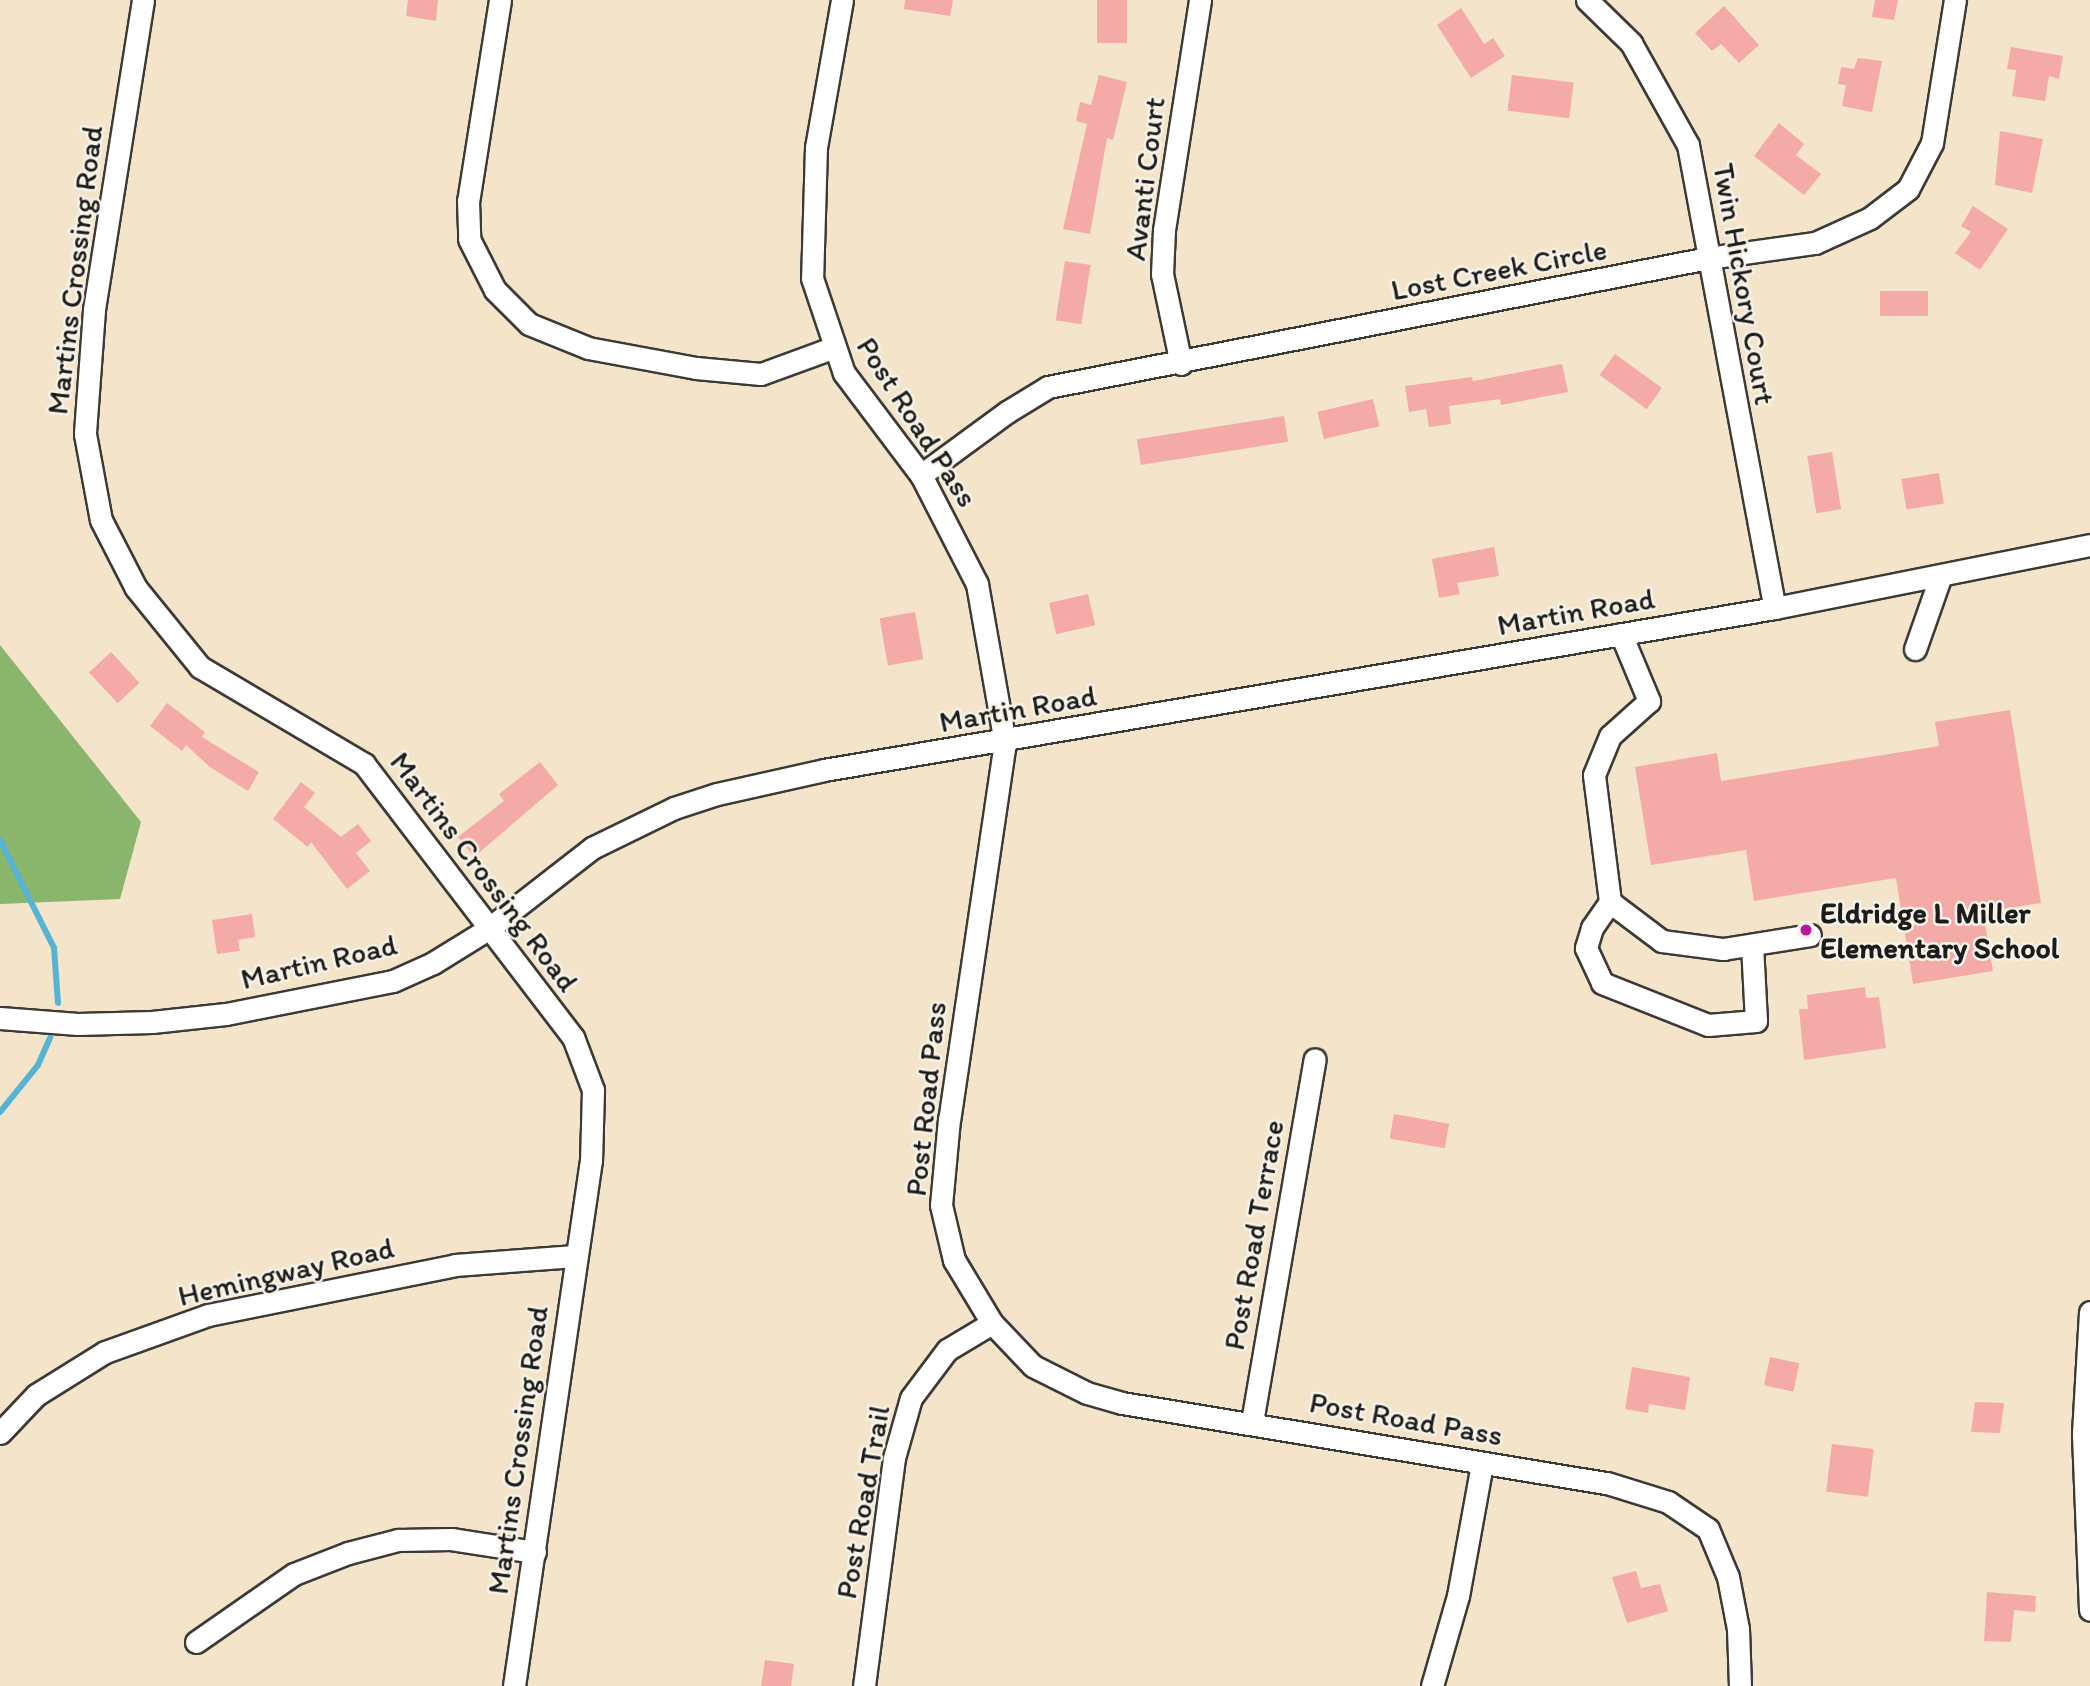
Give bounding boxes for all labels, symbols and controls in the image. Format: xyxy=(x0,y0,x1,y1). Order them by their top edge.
street label: Avanti Court xyxy=(1117,95,1173,263)
street label: Martins Crossing Road xyxy=(39,123,111,417)
street label: Twin Hickory Court xyxy=(1705,160,1783,408)
street label: Lost Creek Circle xyxy=(1388,231,1610,309)
street label: Post Road Pass xyxy=(849,331,985,513)
street label: Martin Road xyxy=(1495,581,1657,643)
street label: Martin Road xyxy=(937,678,1099,740)
street label: Martins Crossing Road xyxy=(382,745,586,999)
place label: Eldridge L Miller Elementary School xyxy=(1820,895,2059,965)
marker: Eldridge L Miller Elementary School xyxy=(1798,922,1814,938)
street label: Martin Road xyxy=(238,927,400,997)
street label: Post Road Pass xyxy=(898,1001,954,1197)
street label: Post Road Terrace xyxy=(1216,1119,1292,1351)
street label: Hemingway Road xyxy=(174,1230,398,1314)
street label: Martins Crossing Road xyxy=(480,1303,556,1597)
street label: Post Road Pass xyxy=(1308,1385,1504,1453)
street label: Post Road Trail xyxy=(829,1404,897,1600)

